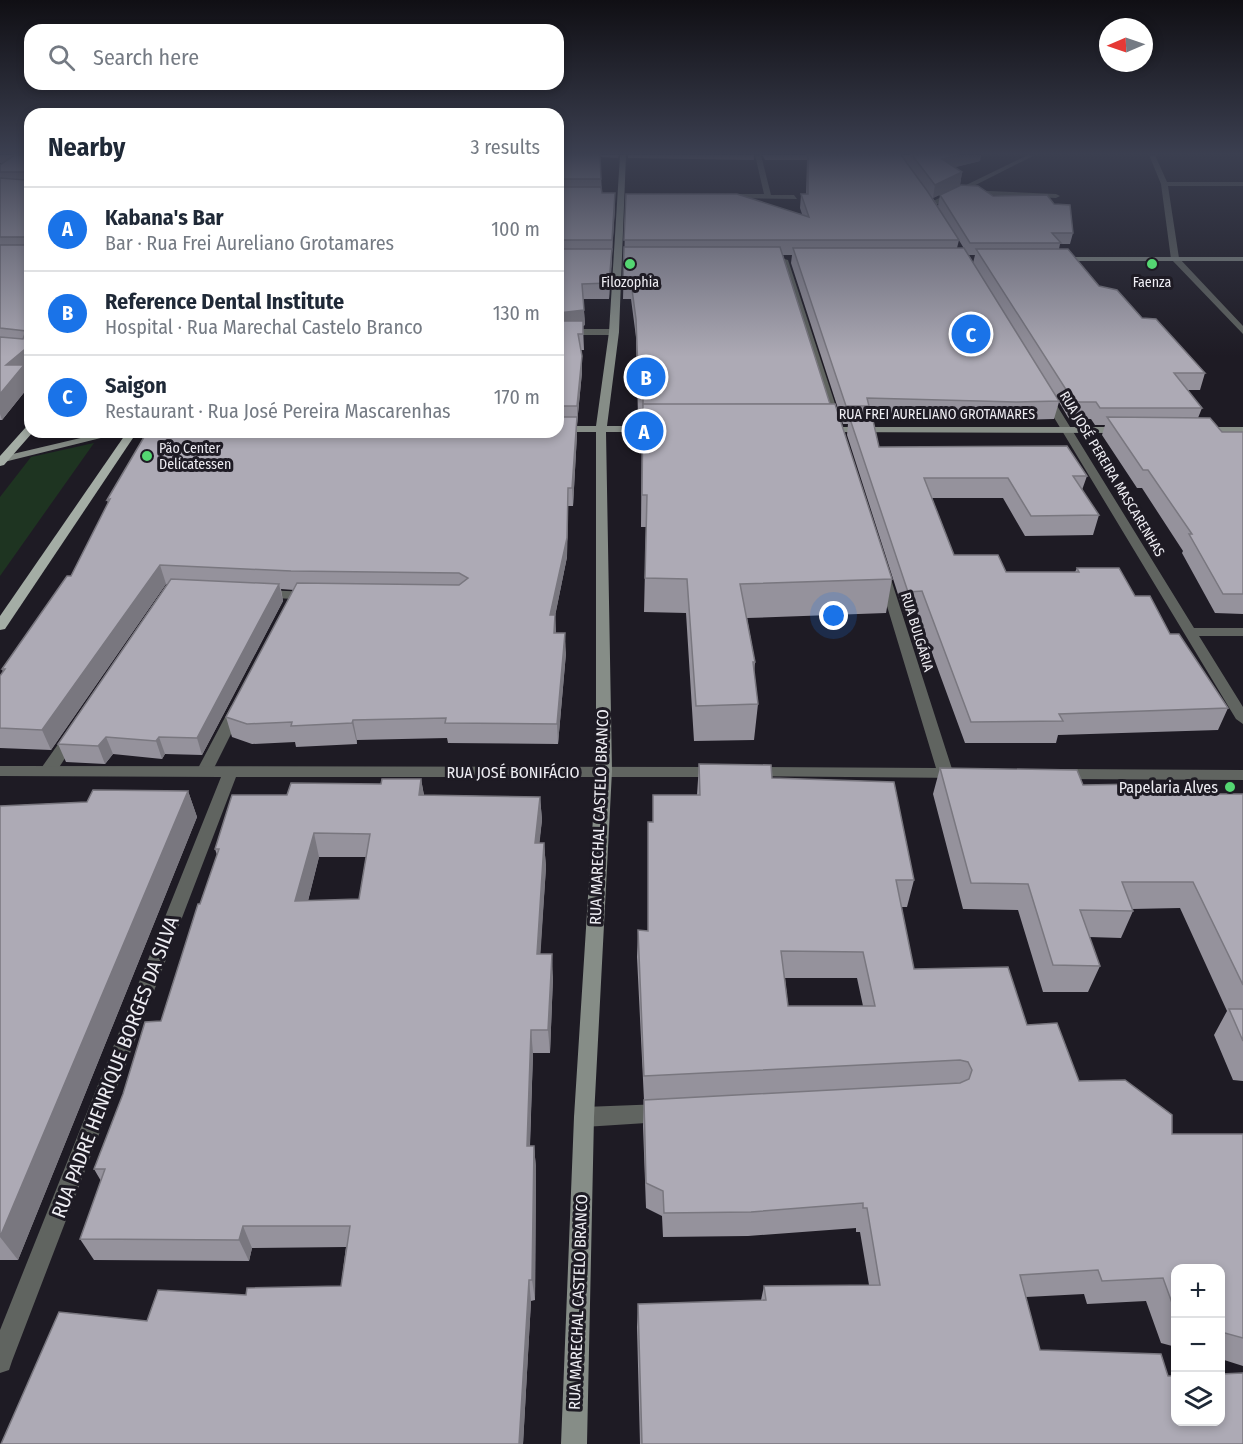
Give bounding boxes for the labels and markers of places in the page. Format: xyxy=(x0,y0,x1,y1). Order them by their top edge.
marker: Filozophia xyxy=(623,257,637,271)
marker: Faenza xyxy=(1145,257,1159,271)
place label: Filozophia xyxy=(601,274,659,291)
place label: Faenza xyxy=(1133,274,1171,291)
pin: C xyxy=(952,312,990,356)
pin: B xyxy=(626,354,666,400)
pin: A xyxy=(624,408,664,454)
place label: Pão Center Delicatessen xyxy=(159,440,231,473)
marker: Pão Center Delicatessen xyxy=(140,449,154,463)
place label: Papelaria Alves xyxy=(1119,778,1218,797)
marker: Papelaria Alves xyxy=(1223,780,1237,794)

